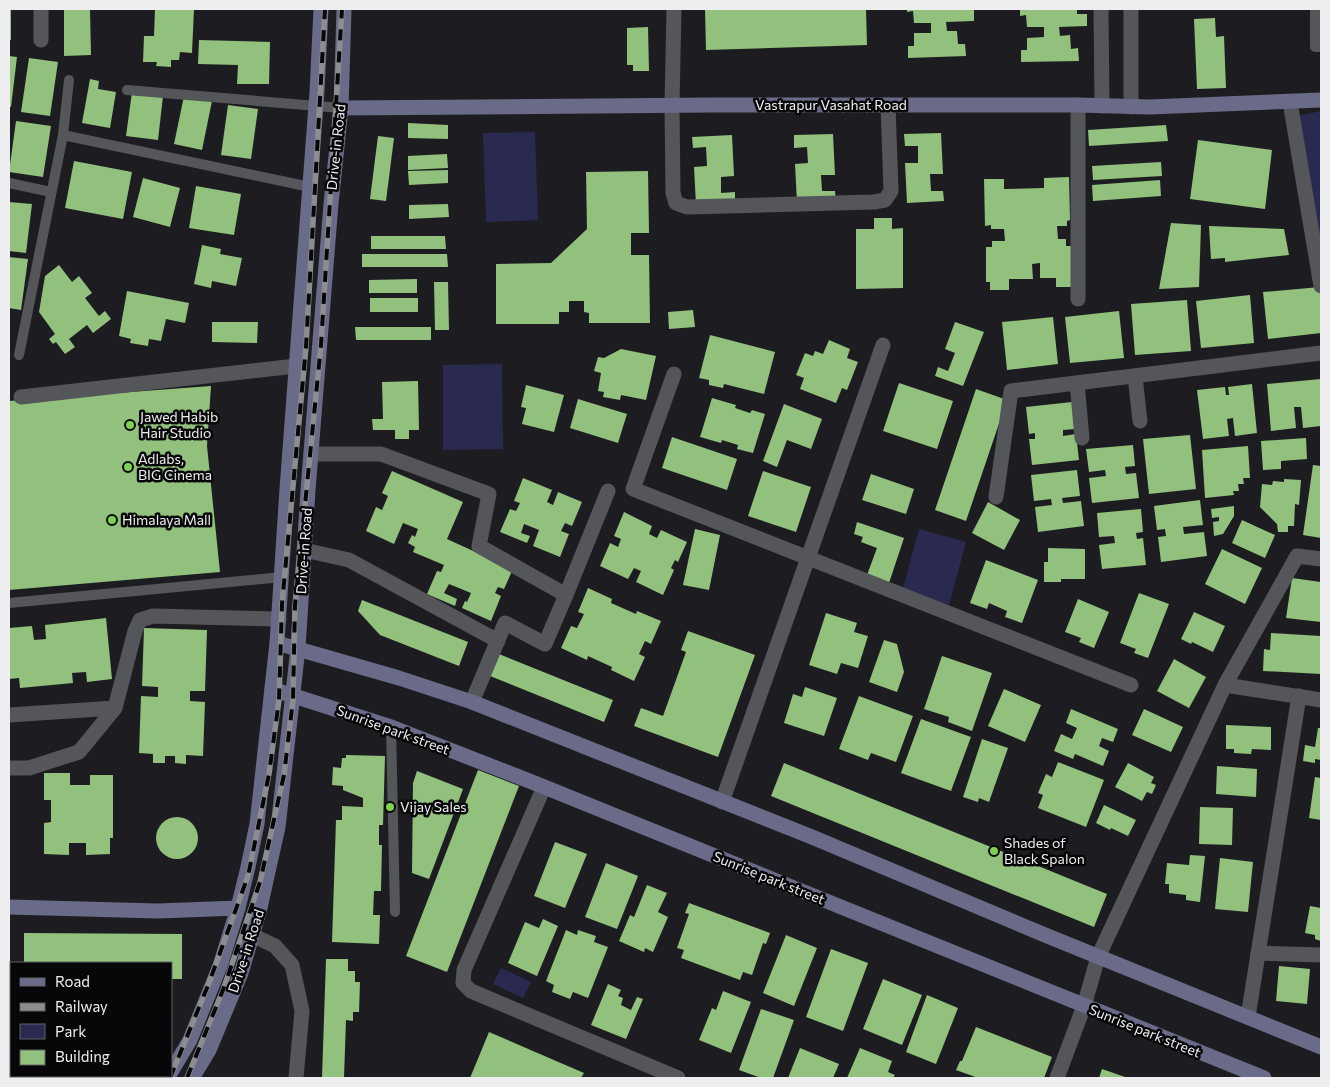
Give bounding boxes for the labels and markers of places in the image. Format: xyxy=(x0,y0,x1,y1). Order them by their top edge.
place label: Jawed Habib Hair Studio xyxy=(140,408,218,441)
marker: Jawed Habib Hair Studio xyxy=(124,419,136,431)
place label: Adlabs, BIG Cinema xyxy=(138,450,212,483)
marker: Adlabs, BIG Cinema xyxy=(122,461,134,473)
place label: Himalaya Mall xyxy=(122,511,211,528)
marker: Himalaya Mall xyxy=(106,514,118,526)
place label: Vijay Sales xyxy=(400,798,467,815)
marker: Vijay Sales xyxy=(384,801,396,813)
place label: Shades of Black Spalon xyxy=(1004,834,1085,867)
marker: Shades of Black Spalon xyxy=(988,845,1000,857)

